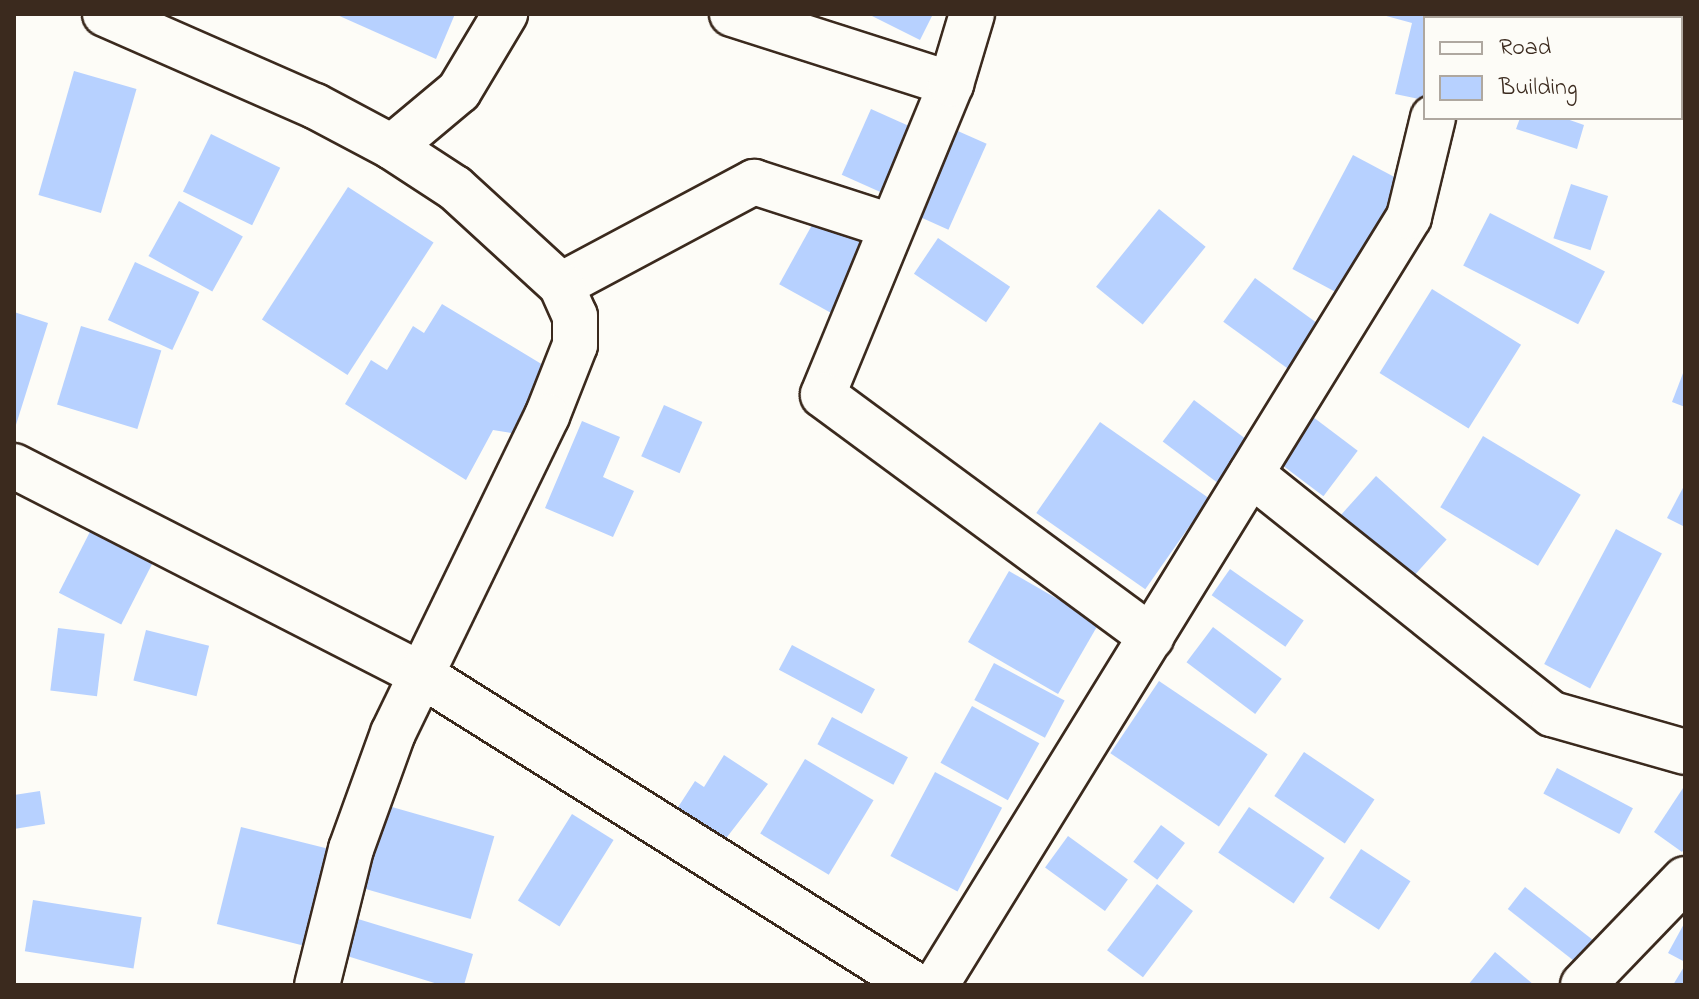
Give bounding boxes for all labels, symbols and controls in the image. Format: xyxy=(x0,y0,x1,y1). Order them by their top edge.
legend xyxy=(1423,16,1683,120)
text: Road xyxy=(1499,31,1551,66)
text: Building xyxy=(1499,71,1578,106)

